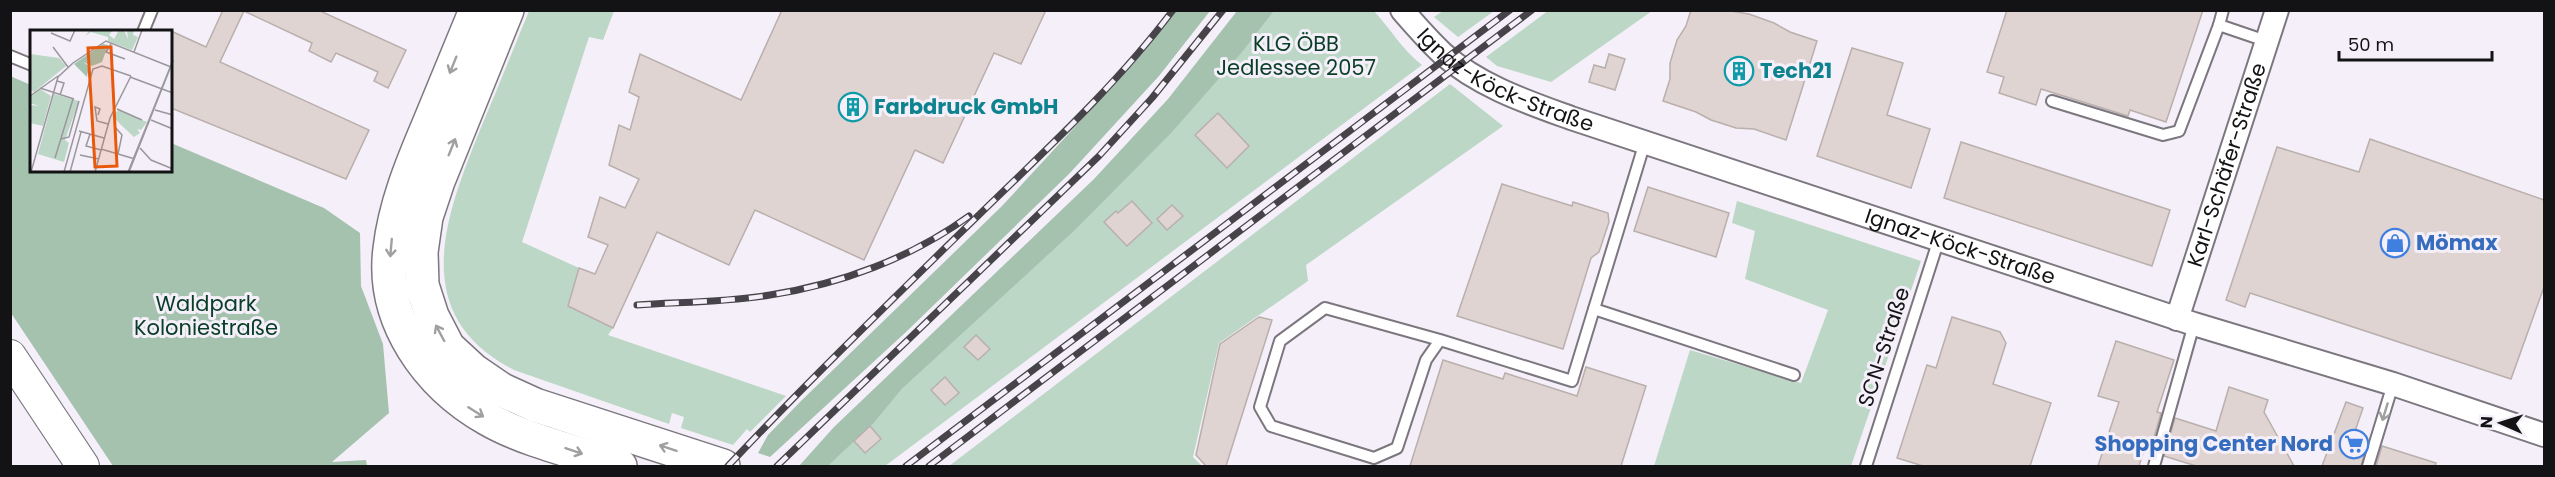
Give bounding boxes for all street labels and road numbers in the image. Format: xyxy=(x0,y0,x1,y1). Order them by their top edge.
street label: Ignaz-Köck-Straße xyxy=(1411,21,1598,139)
street label: Karl-Schäfer-Straße xyxy=(2180,59,2273,270)
street label: Ignaz-Köck-Straße xyxy=(1861,201,2059,291)
street label: SCN-Straße xyxy=(1851,283,1917,410)

